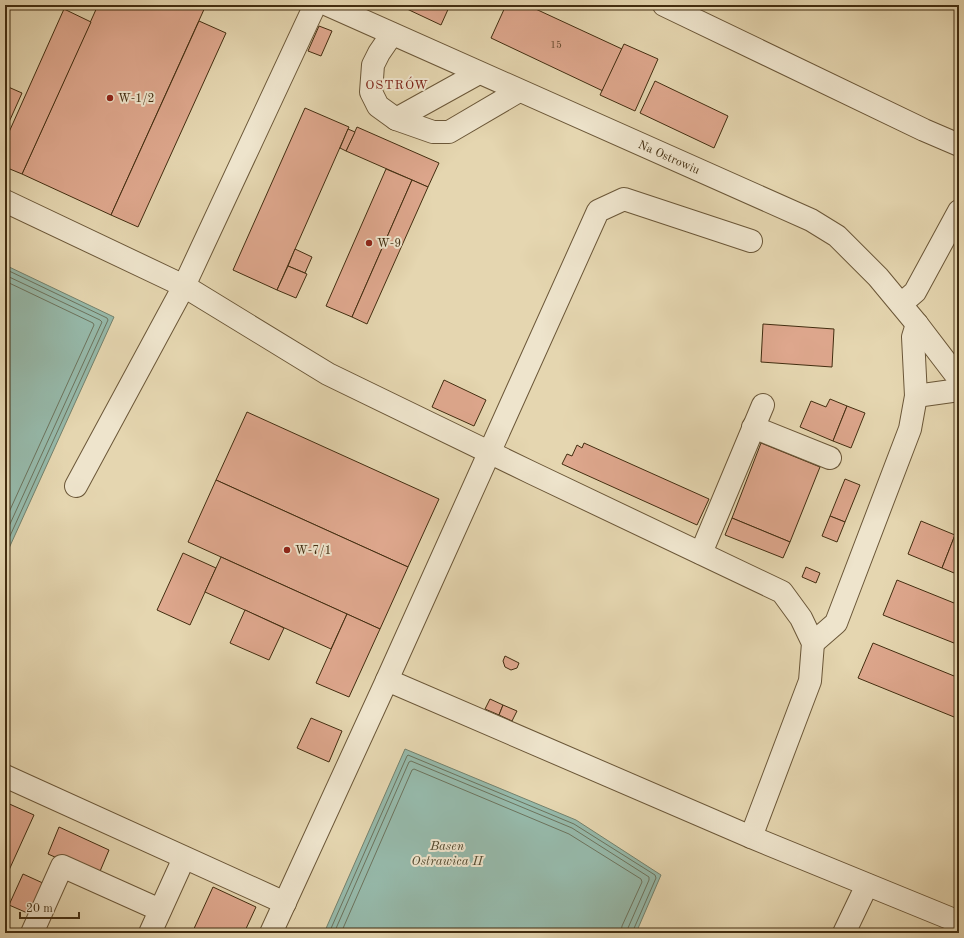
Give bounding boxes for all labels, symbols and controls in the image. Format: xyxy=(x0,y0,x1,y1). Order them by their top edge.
house number: 15 xyxy=(550,40,562,50)
district label: OSTRÓW xyxy=(365,76,429,92)
marker: W-1/2 xyxy=(105,93,115,103)
place label: W-1/2 xyxy=(118,93,155,105)
street label: Na Ostrowiu xyxy=(636,139,702,177)
marker: W-9 xyxy=(364,238,374,248)
place label: W-9 xyxy=(377,238,401,250)
marker: W-7/1 xyxy=(282,545,292,555)
place label: W-7/1 xyxy=(295,545,332,557)
water label: Basen Ostrawica II xyxy=(411,840,485,868)
scale bar xyxy=(20,894,79,920)
text: 20 m xyxy=(26,903,53,915)

